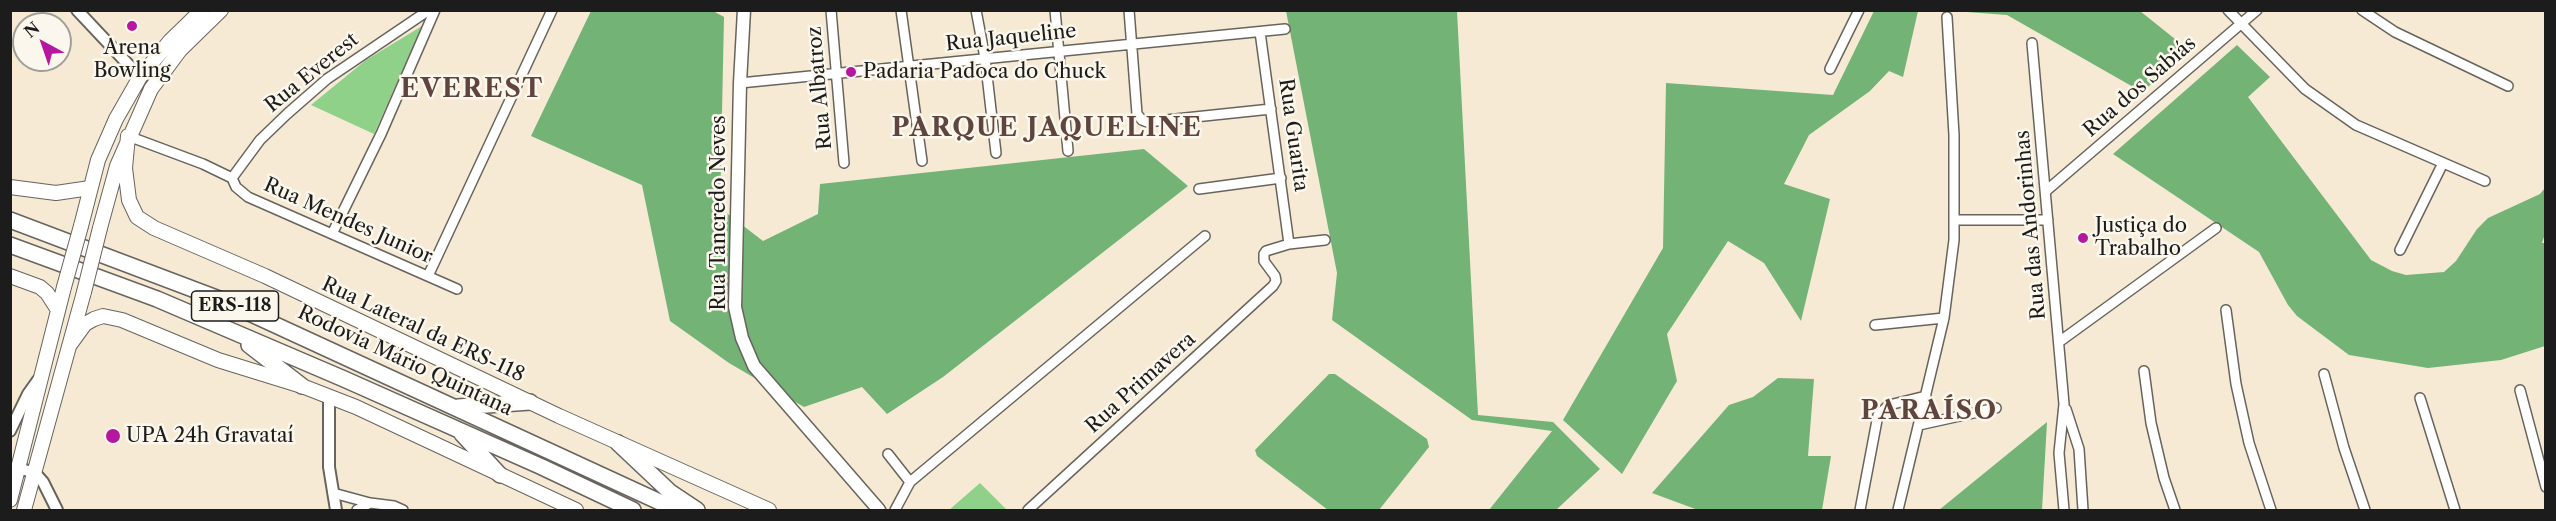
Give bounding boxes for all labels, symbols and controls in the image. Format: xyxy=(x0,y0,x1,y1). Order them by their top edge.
north arrow xyxy=(12,12,72,72)
text: N xyxy=(20,18,43,42)
marker: Arena Bowling xyxy=(125,19,139,33)
street label: Rua Jaqueline xyxy=(944,19,1078,57)
street label: Rua Albatroz xyxy=(803,25,837,151)
street label: Rua Everest xyxy=(261,28,363,118)
street label: Rua dos Sabiás xyxy=(2079,32,2201,142)
place label: Arena Bowling xyxy=(93,36,171,83)
place label: Padaria Padoca do Chuck xyxy=(863,60,1106,84)
marker: Padaria Padoca do Chuck xyxy=(844,65,858,79)
district label: EVEREST xyxy=(400,73,544,105)
street label: Rua Guarita xyxy=(1273,77,1313,193)
district label: PARQUE JAQUELINE xyxy=(892,112,1202,144)
street label: Rua Tancredo Neves xyxy=(707,115,731,311)
street label: Rua das Andorinhas xyxy=(2011,129,2051,321)
street label: Rua Mendes Junior xyxy=(260,173,436,269)
place label: Justiça do Trabalho xyxy=(2095,214,2187,261)
marker: Justiça do Trabalho xyxy=(2076,231,2090,245)
street label: Rua Lateral da ERS-118 xyxy=(318,272,528,388)
road number: ERS-118 xyxy=(192,291,278,321)
street label: Rodovia Mário Quintana xyxy=(294,301,516,421)
street label: Rua Primavera xyxy=(1081,327,1201,439)
district label: PARAÍSO xyxy=(1860,395,1998,427)
place label: UPA 24h Gravataí xyxy=(126,424,294,448)
marker: UPA 24h Gravataí xyxy=(104,427,122,445)

